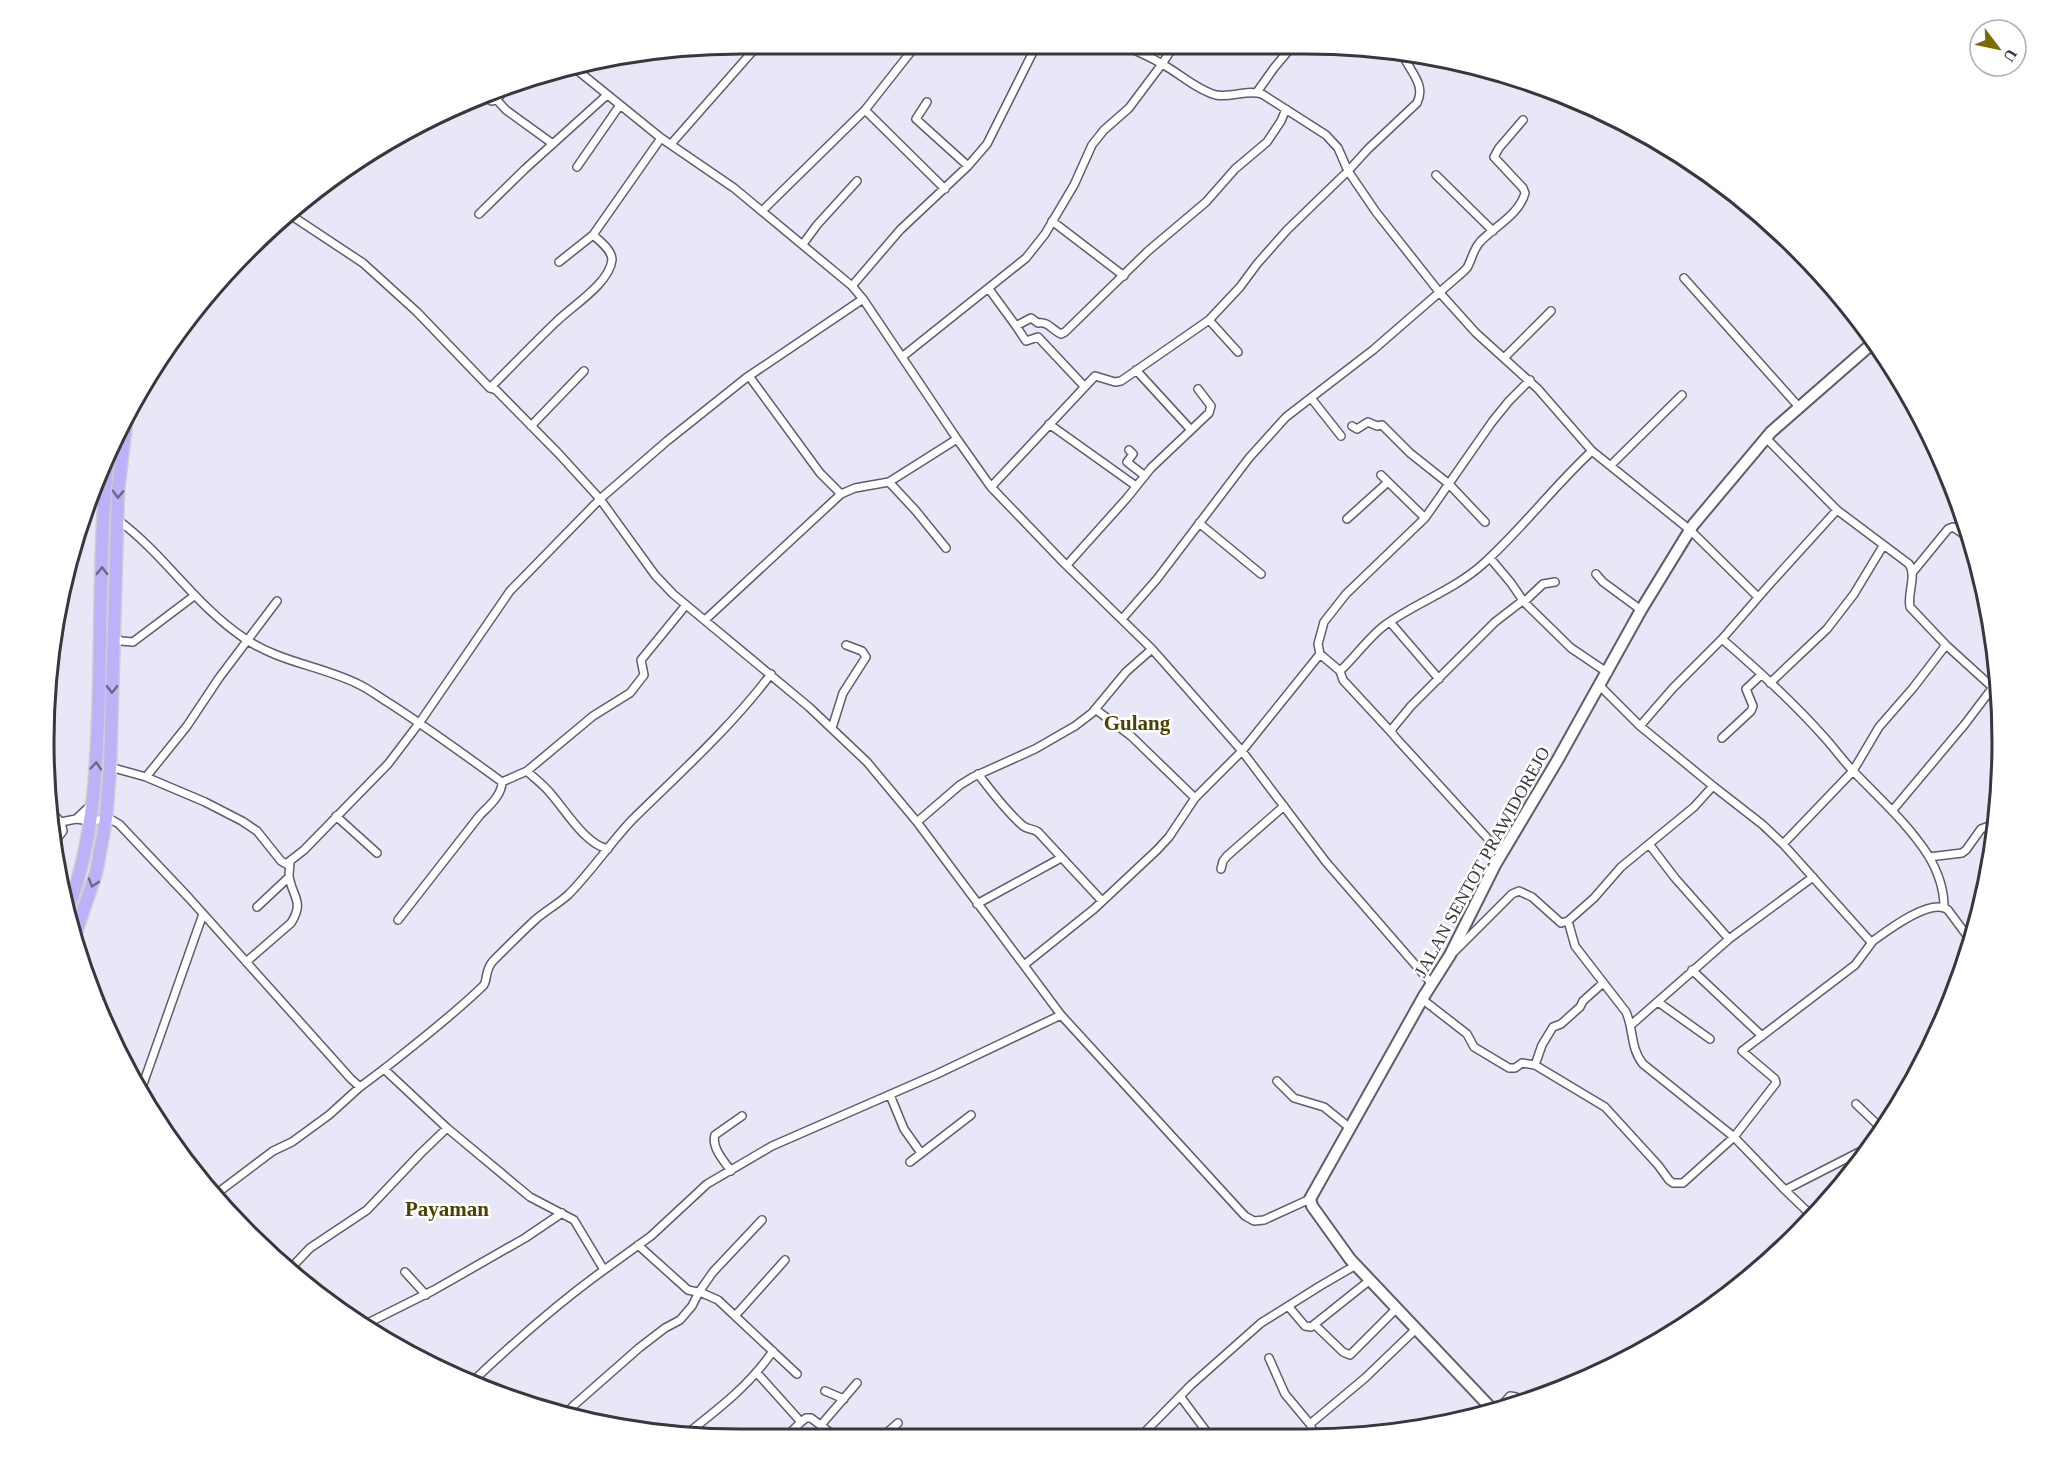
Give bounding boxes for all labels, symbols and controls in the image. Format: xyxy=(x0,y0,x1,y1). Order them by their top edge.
north arrow xyxy=(1968,18,2028,78)
text: U xyxy=(2000,46,2021,65)
one-way arrow xyxy=(112,490,125,499)
one-way arrow xyxy=(96,567,108,576)
one-way arrow xyxy=(106,685,118,694)
district label: Gulang xyxy=(1104,711,1171,735)
street label: JALAN SENTOT PRAWIDOREJO xyxy=(1410,743,1554,981)
one-way arrow xyxy=(90,762,103,771)
one-way arrow xyxy=(88,877,100,888)
district label: Payaman xyxy=(405,1197,489,1221)

